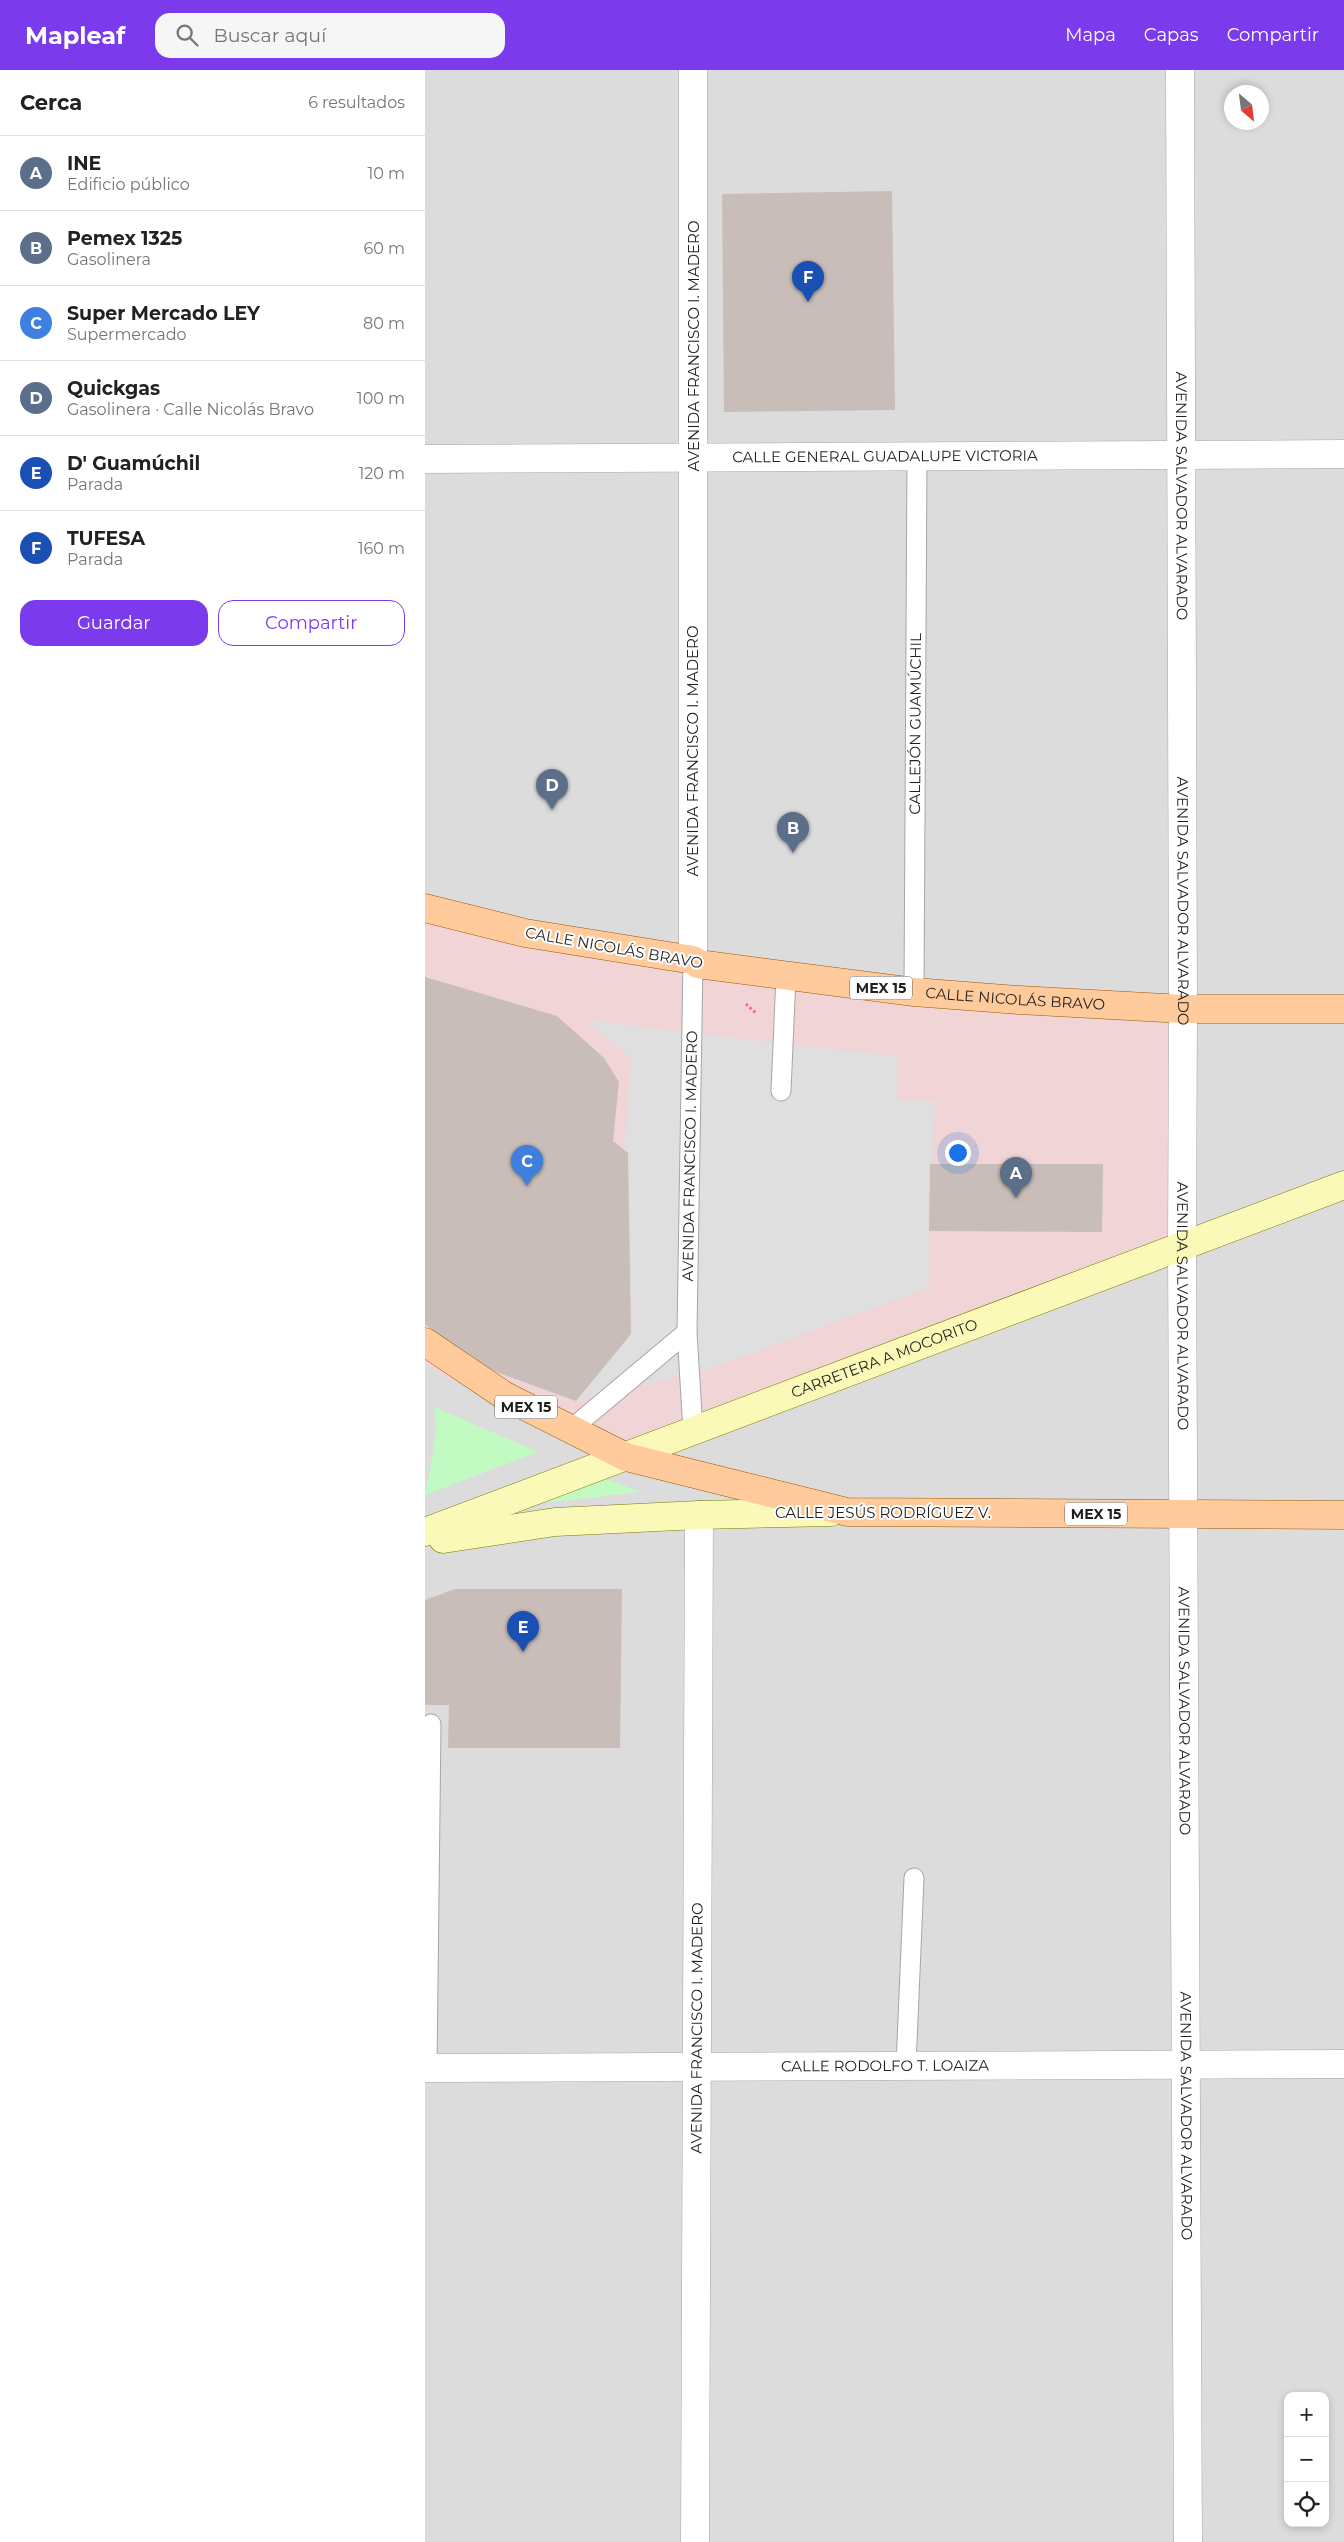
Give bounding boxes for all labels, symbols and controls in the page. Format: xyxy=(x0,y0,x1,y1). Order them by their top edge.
search box xyxy=(155,13,505,58)
text: Mapleaf xyxy=(25,21,125,50)
icon: search xyxy=(173,21,201,49)
text: Buscar aquí xyxy=(213,24,326,47)
text: Mapa xyxy=(1065,24,1116,46)
text: Capas xyxy=(1144,24,1199,46)
text: Compartir xyxy=(1227,24,1319,46)
north arrow xyxy=(1224,85,1269,130)
text: Cerca xyxy=(20,90,82,115)
text: 6 resultados xyxy=(308,93,405,112)
text: INE xyxy=(67,152,101,175)
text: A xyxy=(30,164,42,183)
text: 10 m xyxy=(367,164,405,183)
text: Edificio público xyxy=(67,175,190,194)
street label: AVENIDA FRANCISCO I. MADERO xyxy=(684,220,703,472)
text: Pemex 1325 xyxy=(67,227,182,250)
text: B xyxy=(30,239,42,258)
text: 60 m xyxy=(363,239,405,258)
text: Gasolinera xyxy=(67,250,151,269)
pin: F xyxy=(792,261,824,302)
text: Super Mercado LEY xyxy=(67,302,260,325)
text: C xyxy=(30,314,42,333)
text: 80 m xyxy=(363,314,405,333)
text: Supermercado xyxy=(67,325,187,344)
street label: AVENIDA SALVADOR ALVARADO xyxy=(1172,372,1192,620)
text: Quickgas xyxy=(67,377,160,400)
text: D xyxy=(29,389,43,408)
text: 100 m xyxy=(357,389,405,408)
text: Gasolinera · Calle Nicolás Bravo xyxy=(67,400,314,419)
street label: CALLE GENERAL GUADALUPE VICTORIA xyxy=(732,446,1038,466)
text: D' Guamúchil xyxy=(67,452,200,475)
text: E xyxy=(31,464,41,483)
text: 120 m xyxy=(358,464,405,483)
text: Parada xyxy=(67,475,123,494)
text: TUFESA xyxy=(67,527,145,550)
text: F xyxy=(31,539,41,558)
text: 160 m xyxy=(358,539,405,558)
text: Parada xyxy=(67,550,123,569)
button: Guardar xyxy=(20,600,208,646)
button: Compartir xyxy=(218,600,405,646)
street label: AVENIDA FRANCISCO I. MADERO xyxy=(683,625,702,877)
street label: CALLEJÓN GUAMÚCHIL xyxy=(905,633,925,815)
pin: D xyxy=(536,769,568,810)
street label: AVENIDA SALVADOR ALVARADO xyxy=(1173,777,1193,1025)
pin: B xyxy=(777,812,809,853)
street label: CALLE NICOLÁS BRAVO xyxy=(524,923,704,972)
road number: MEX 15 xyxy=(850,976,912,1000)
street label: CALLE NICOLÁS BRAVO xyxy=(925,983,1106,1014)
street label: AVENIDA FRANCISCO I. MADERO xyxy=(678,1030,701,1282)
your location xyxy=(945,1140,971,1166)
pin: C xyxy=(511,1145,543,1186)
pin: A xyxy=(1000,1157,1032,1198)
street label: AVENIDA SALVADOR ALVARADO xyxy=(1173,1182,1193,1430)
street label: CARRETERA A MOCORITO xyxy=(788,1314,980,1402)
road number: MEX 15 xyxy=(495,1395,557,1418)
road number: MEX 15 xyxy=(1065,1502,1127,1526)
street label: CALLE JESÚS RODRÍGUEZ V. xyxy=(775,1503,991,1522)
street label: AVENIDA SALVADOR ALVARADO xyxy=(1175,1587,1195,1835)
pin: E xyxy=(507,1611,539,1652)
street label: AVENIDA FRANCISCO I. MADERO xyxy=(687,1902,706,2154)
street label: AVENIDA SALVADOR ALVARADO xyxy=(1176,1992,1197,2240)
street label: CALLE RODOLFO T. LOAIZA xyxy=(781,2056,989,2075)
map controls xyxy=(1284,2392,1329,2527)
button: + xyxy=(1284,2392,1329,2437)
button: − xyxy=(1284,2437,1329,2482)
button: locate xyxy=(1284,2482,1329,2527)

